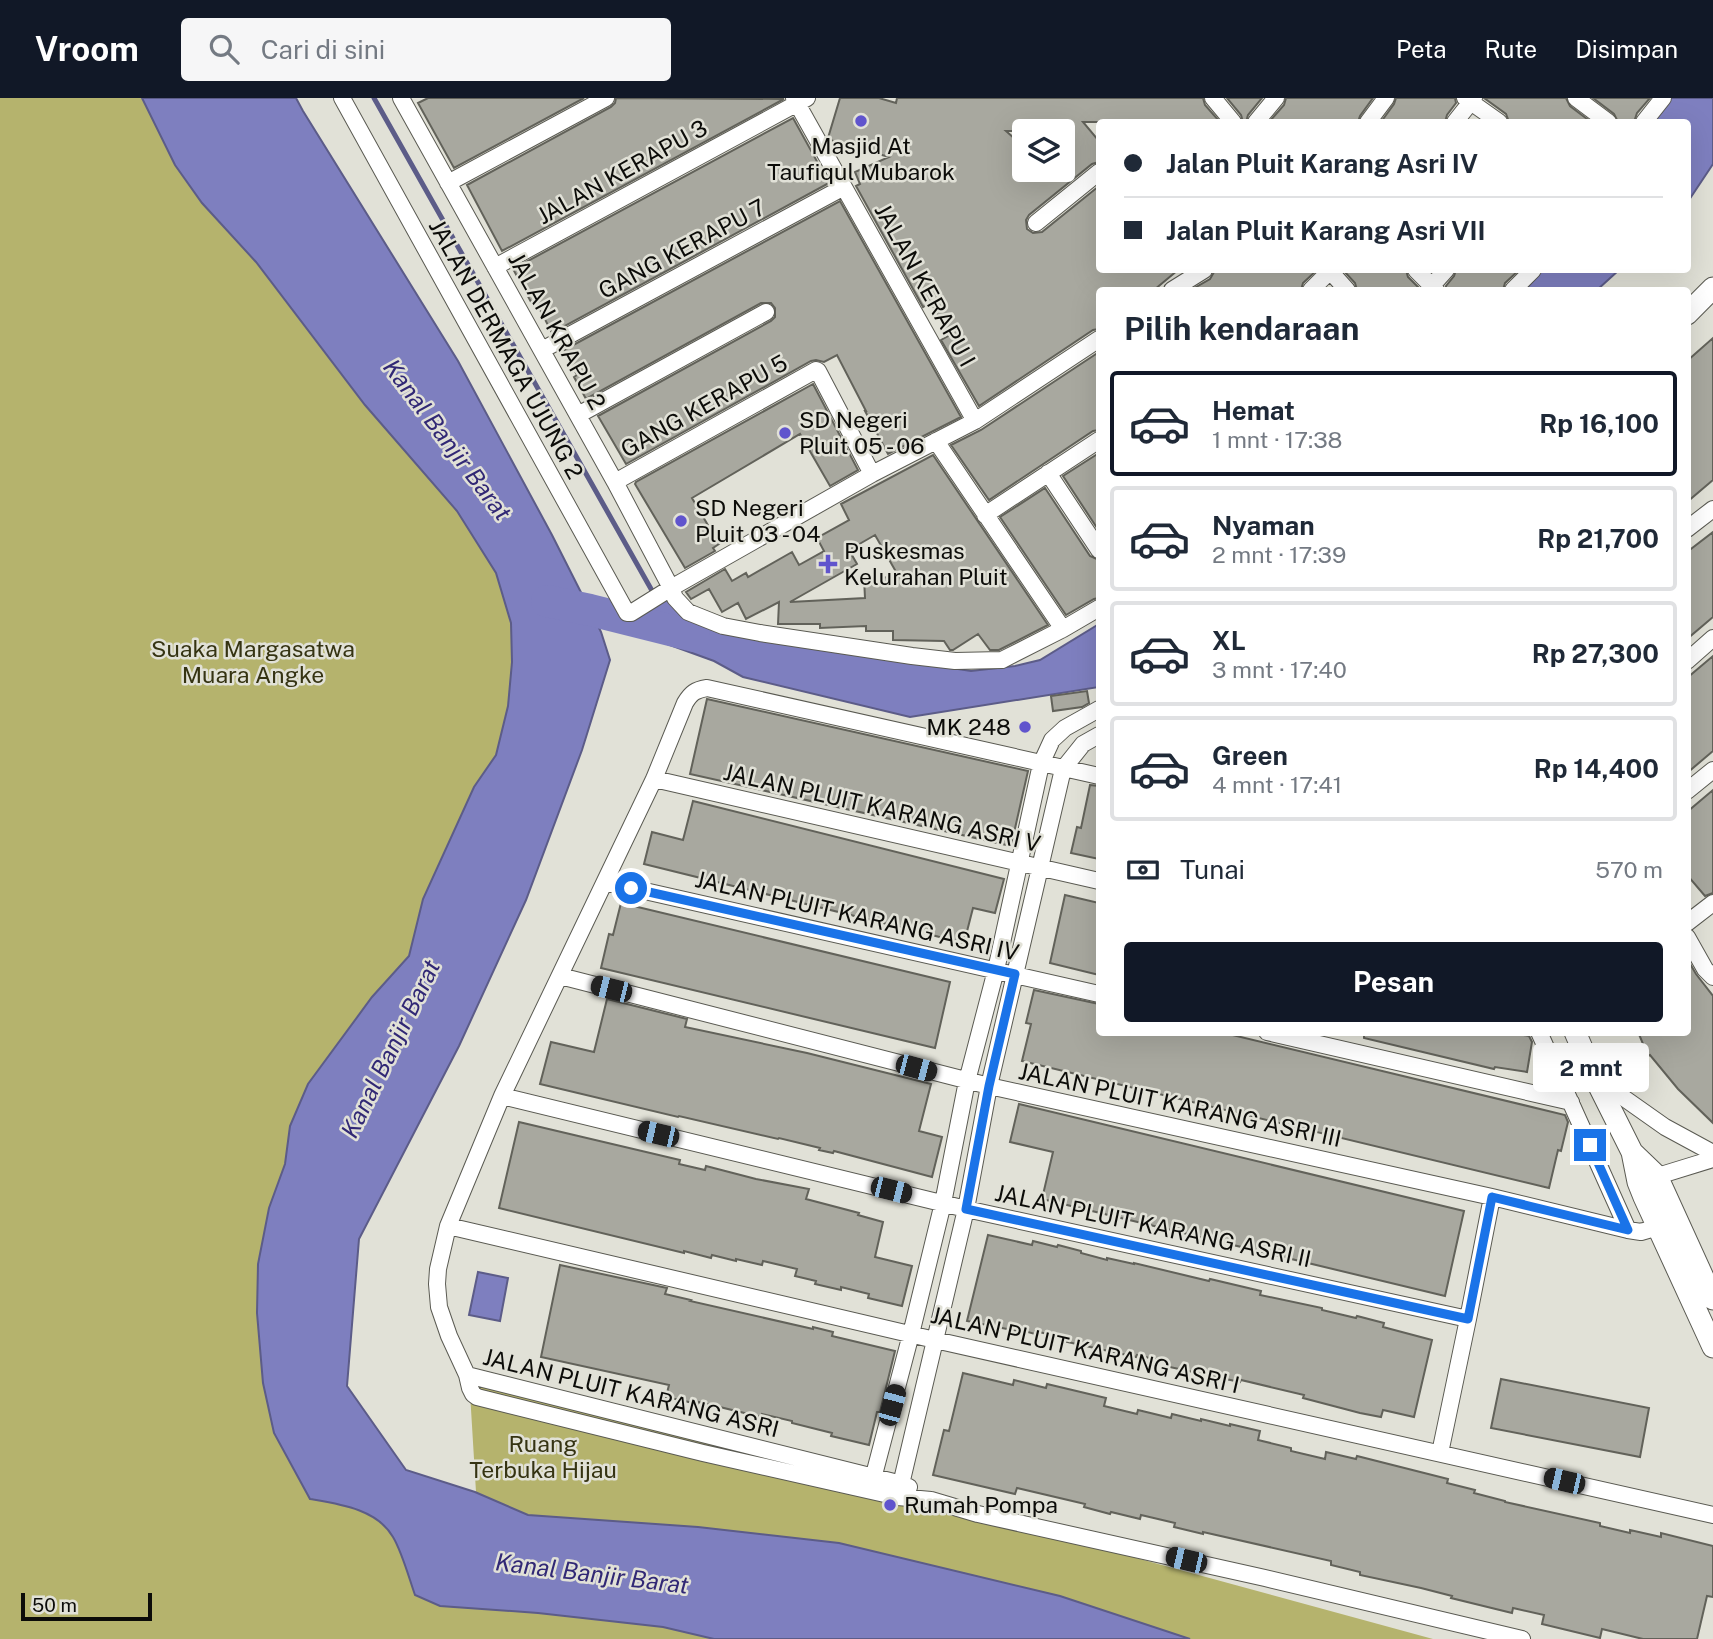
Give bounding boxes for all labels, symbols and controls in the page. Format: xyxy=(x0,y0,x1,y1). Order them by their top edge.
search box xyxy=(181,18,671,81)
text: Vroom xyxy=(35,30,139,68)
icon: search xyxy=(205,30,243,68)
text: Cari di sini xyxy=(261,34,385,65)
text: Peta xyxy=(1396,35,1447,63)
text: Rute xyxy=(1485,35,1537,63)
text: Disimpan xyxy=(1575,35,1678,63)
marker: Masjid At Taufiqul Mubarok xyxy=(853,113,869,129)
street label: JALAN KERAPU 3 xyxy=(532,114,712,229)
map controls xyxy=(1012,119,1075,182)
button: layers xyxy=(1012,119,1075,182)
place label: Masjid At Taufiqul Mubarok xyxy=(767,132,955,185)
text: Jalan Pluit Karang Asri IV xyxy=(1166,148,1478,179)
street label: GANG KERAPU 7 xyxy=(594,193,770,304)
street label: JALAN KERAPU I xyxy=(869,198,981,371)
street label: JALAN DERMAGA UJUNG 2 xyxy=(424,214,589,483)
text: Jalan Pluit Karang Asri VII xyxy=(1166,215,1486,246)
street label: JALAN KRAPU 2 xyxy=(503,248,612,414)
text: Pilih kendaraan xyxy=(1124,310,1359,347)
street label: GANG KERAPU 5 xyxy=(616,349,792,463)
water label: Kanal Banjir Barat xyxy=(378,353,518,525)
icon: car xyxy=(1128,392,1191,455)
text: Hemat xyxy=(1212,395,1295,426)
place label: SD Negeri Pluit 05 - 06 xyxy=(799,406,925,459)
text: Rp 16,100 xyxy=(1539,408,1659,439)
marker: SD Negeri Pluit 05 - 06 xyxy=(777,425,793,441)
text: 1 mnt · 17:38 xyxy=(1212,426,1342,453)
place label: SD Negeri Pluit 03 - 04 xyxy=(695,494,820,547)
icon: car xyxy=(1128,507,1191,570)
text: Nyaman xyxy=(1212,510,1315,541)
marker: SD Negeri Pluit 03 - 04 xyxy=(673,513,689,529)
text: Rp 21,700 xyxy=(1537,523,1659,554)
place label: Puskesmas Kelurahan Pluit xyxy=(844,537,1008,590)
text: 2 mnt · 17:39 xyxy=(1212,541,1346,568)
marker: Puskesmas Kelurahan Pluit xyxy=(818,554,838,574)
icon: car xyxy=(1128,622,1191,685)
text: XL xyxy=(1212,625,1246,656)
park label: Suaka Margasatwa Muara Angke xyxy=(151,635,355,688)
text: Rp 27,300 xyxy=(1532,638,1659,669)
text: 3 mnt · 17:40 xyxy=(1212,656,1347,683)
place label: MK 248 xyxy=(926,713,1011,740)
marker: MK 248 xyxy=(1017,719,1033,735)
icon: car xyxy=(1128,737,1191,800)
text: Green xyxy=(1212,740,1288,771)
text: Rp 14,400 xyxy=(1534,753,1659,784)
street label: JALAN PLUIT KARANG ASRI V xyxy=(721,758,1043,857)
text: 4 mnt · 17:41 xyxy=(1212,771,1342,798)
icon: cash xyxy=(1124,851,1162,889)
text: Tunai xyxy=(1180,854,1245,885)
text: 570 m xyxy=(1595,856,1663,883)
street label: JALAN PLUIT KARANG ASRI IV xyxy=(693,865,1022,966)
route start xyxy=(615,872,647,904)
button: Pesan xyxy=(1124,942,1663,1022)
water label: Kanal Banjir Barat xyxy=(335,955,445,1142)
car xyxy=(589,974,634,1004)
callout: 2 mnt xyxy=(1532,1044,1648,1093)
car xyxy=(893,1052,940,1084)
text: 2 mnt xyxy=(1559,1054,1623,1081)
street label: JALAN PLUIT KARANG ASRI III xyxy=(1016,1057,1344,1152)
car xyxy=(636,1119,681,1149)
route end xyxy=(1574,1129,1606,1161)
car xyxy=(869,1175,914,1205)
street label: JALAN PLUIT KARANG ASRI II xyxy=(992,1179,1314,1272)
street label: JALAN PLUIT KARANG ASRI I xyxy=(928,1301,1242,1398)
street label: JALAN PLUIT KARANG ASRI xyxy=(480,1343,782,1442)
car xyxy=(877,1382,908,1428)
park label: Ruang Terbuka Hijau xyxy=(469,1430,617,1483)
car xyxy=(1542,1466,1587,1496)
place label: Rumah Pompa xyxy=(904,1491,1058,1518)
marker: Rumah Pompa xyxy=(882,1497,898,1513)
car xyxy=(1164,1545,1209,1575)
water label: Kanal Banjir Barat xyxy=(494,1547,690,1599)
scale bar xyxy=(21,1590,152,1622)
text: 50 m xyxy=(32,1594,77,1616)

